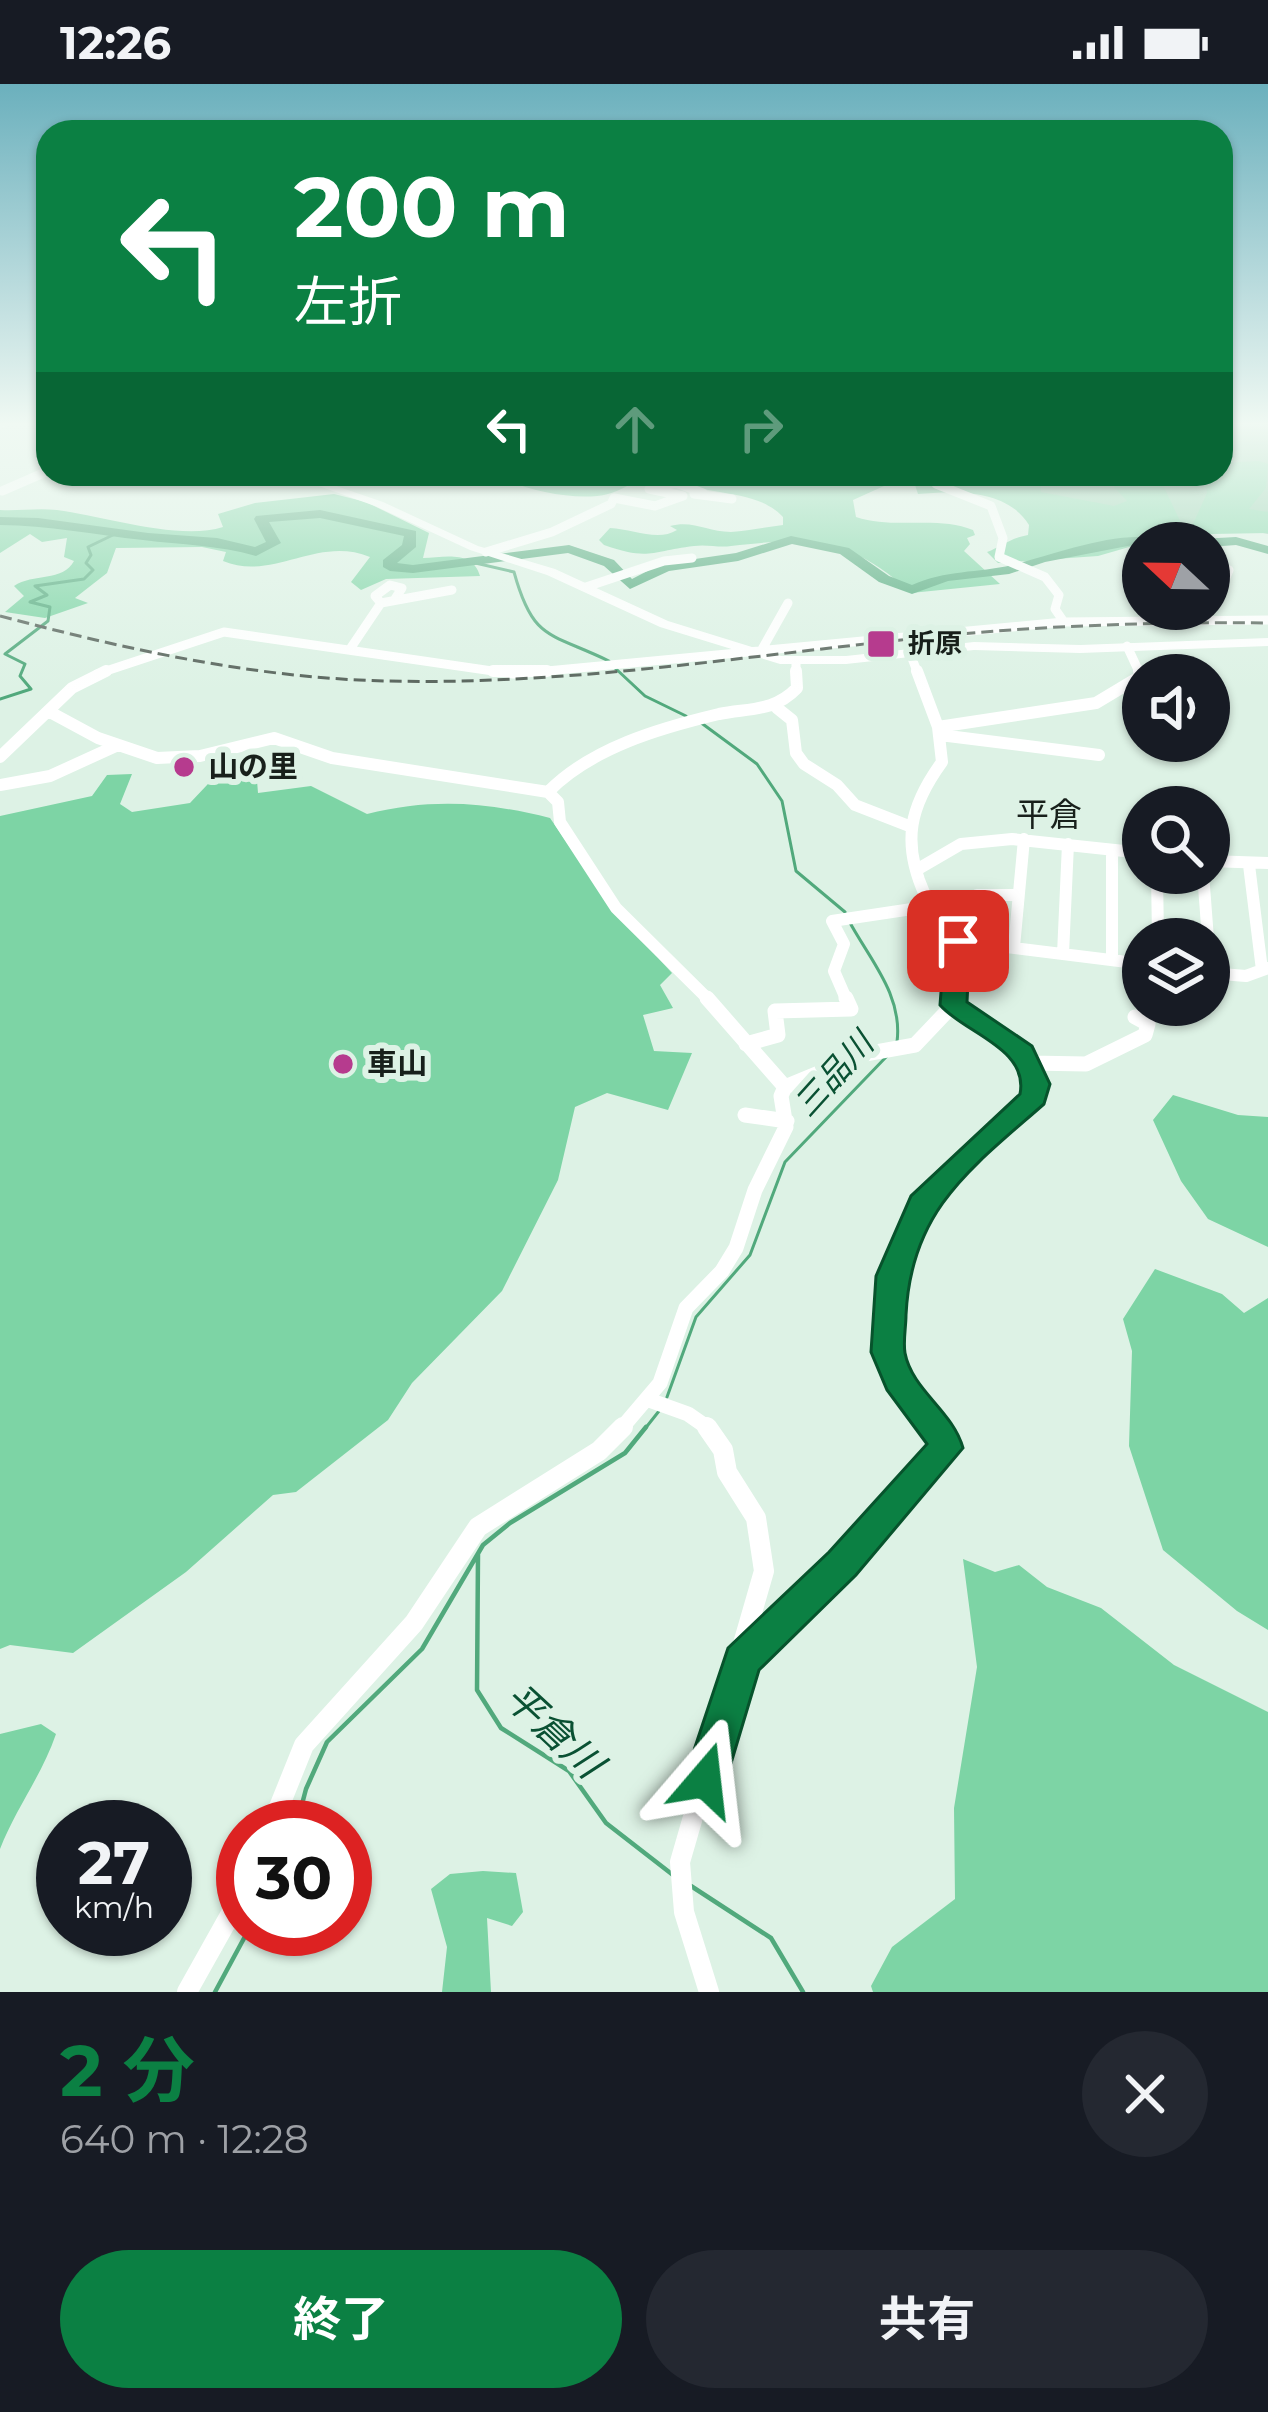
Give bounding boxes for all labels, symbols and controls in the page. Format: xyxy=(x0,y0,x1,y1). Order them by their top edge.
text: 12:26 xyxy=(60,15,171,70)
text: 200 m xyxy=(294,156,570,258)
icon: left xyxy=(96,168,252,324)
text: 左折 xyxy=(294,269,402,335)
icon: left xyxy=(476,396,542,462)
icon: ahead xyxy=(602,396,668,462)
icon: right xyxy=(728,396,794,462)
north arrow xyxy=(1122,522,1230,630)
map controls xyxy=(1122,522,1230,1026)
place label: 折原 xyxy=(908,627,962,660)
marker: 折原 xyxy=(865,628,897,660)
button: sound xyxy=(1122,654,1230,762)
place label: 山の里 xyxy=(208,748,298,785)
marker: 山の里 xyxy=(171,754,197,780)
button: search xyxy=(1122,786,1230,894)
district label: 平倉 xyxy=(1016,794,1082,834)
pin xyxy=(907,890,1009,992)
icon: arrive xyxy=(925,908,991,974)
button: layers xyxy=(1122,918,1230,1026)
water label: 三品川 xyxy=(785,1022,883,1124)
place label: 車山 xyxy=(367,1045,427,1082)
marker: 車山 xyxy=(330,1051,356,1077)
water label: 平倉川 xyxy=(495,1673,616,1790)
position arrow xyxy=(642,1717,768,1843)
speed limit sign: 30 xyxy=(216,1800,372,1956)
text: 27 xyxy=(78,1826,150,1899)
text: km/h xyxy=(74,1889,154,1926)
text: 2 分 xyxy=(60,2026,195,2114)
button: close xyxy=(1082,2031,1208,2157)
text: 640 m · 12:28 xyxy=(60,2115,309,2163)
button: 終了 xyxy=(60,2250,622,2388)
button: 共有 xyxy=(646,2250,1208,2388)

